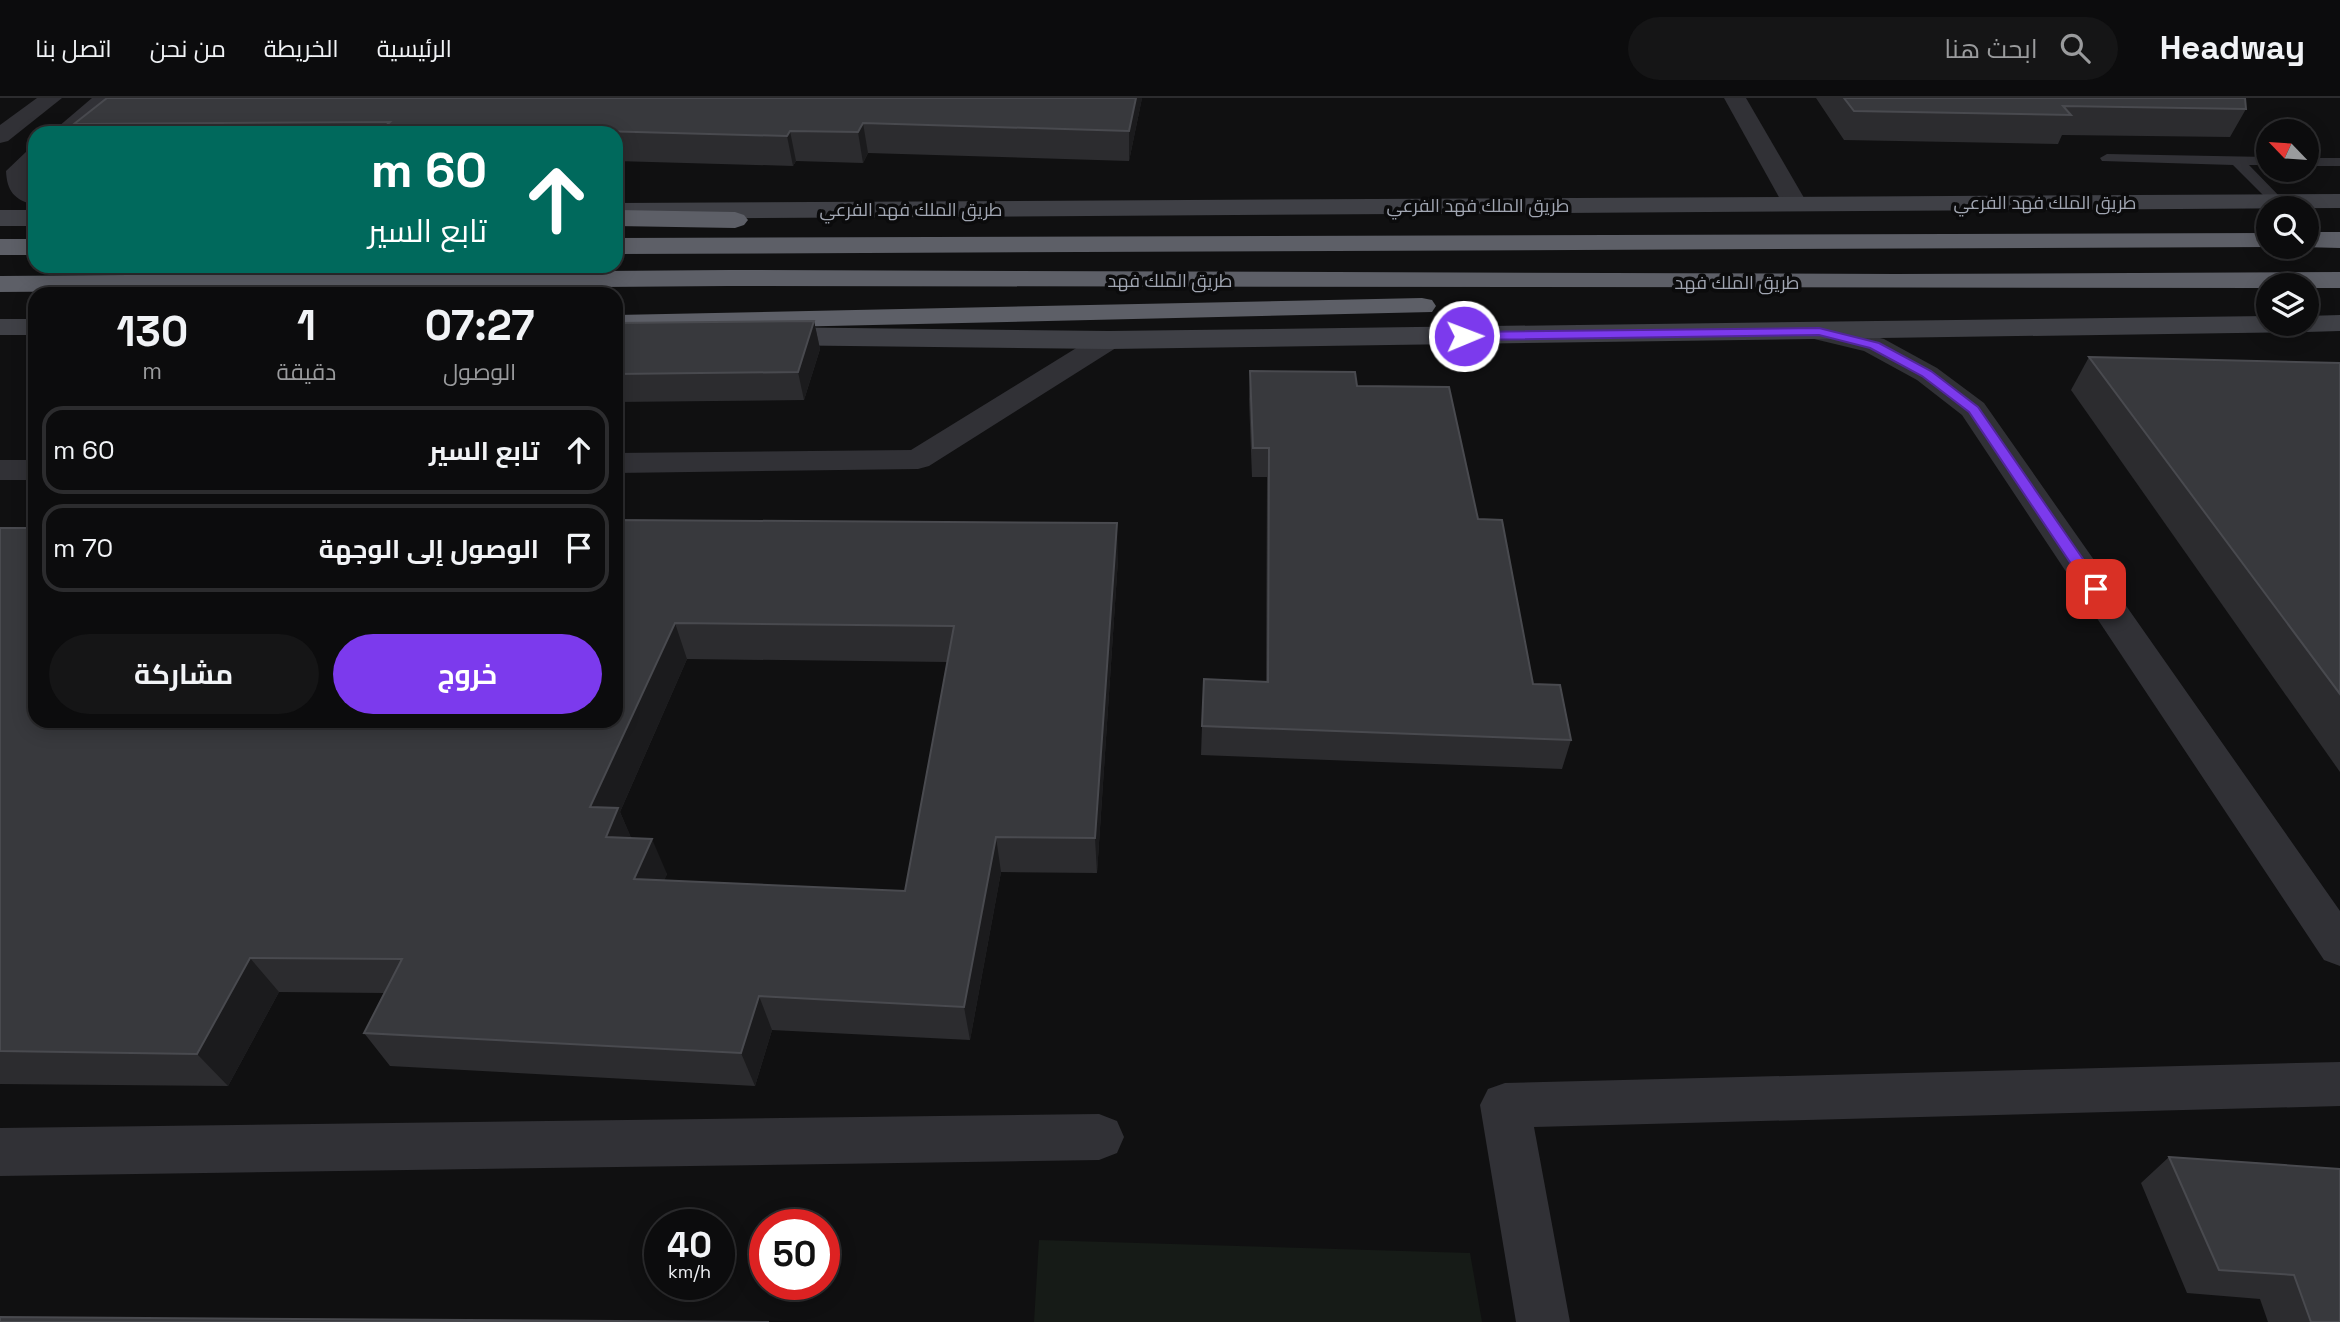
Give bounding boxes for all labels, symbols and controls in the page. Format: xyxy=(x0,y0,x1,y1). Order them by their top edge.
search box xyxy=(1628,17,2118,80)
text: Headway xyxy=(2160,27,2305,69)
icon: search xyxy=(2056,29,2094,67)
text: ابحث هنا xyxy=(1944,32,2038,66)
text: اتصل بنا xyxy=(35,33,112,64)
text: من نحن xyxy=(150,33,226,64)
text: الخريطة xyxy=(264,33,339,64)
text: الرئيسية xyxy=(377,33,452,64)
north arrow xyxy=(2256,119,2319,182)
map controls xyxy=(2256,119,2319,336)
text: 60 m xyxy=(371,139,487,201)
icon: ahead xyxy=(511,154,602,245)
street label: طريق الملك فهد الفرعي xyxy=(1954,191,2136,217)
street label: طريق الملك فهد الفرعي xyxy=(1387,194,1569,220)
button: search xyxy=(2256,196,2319,259)
street label: طريق الملك فهد الفرعي xyxy=(820,198,1002,224)
text: تابع السير xyxy=(368,211,487,251)
street label: طريق الملك فهد xyxy=(1108,269,1233,293)
street label: طريق الملك فهد xyxy=(1675,271,1800,295)
button: layers xyxy=(2256,273,2319,336)
text: 1 xyxy=(297,299,316,352)
text: 07:27 xyxy=(425,299,535,352)
position arrow xyxy=(1427,299,1501,373)
text: 130 xyxy=(116,305,188,358)
text: m xyxy=(142,356,162,386)
text: دقيقة xyxy=(276,357,336,387)
text: الوصول xyxy=(443,357,516,387)
icon: ahead xyxy=(560,431,598,469)
text: 60 m xyxy=(53,433,115,467)
text: تابع السير xyxy=(429,434,539,468)
icon: arrive xyxy=(560,529,598,567)
text: 70 m xyxy=(53,531,113,565)
text: الوصول إلى الوجهة xyxy=(319,532,539,566)
pin xyxy=(2066,559,2126,619)
icon: arrive xyxy=(2077,570,2115,608)
button: مشاركة xyxy=(49,634,319,714)
button: خروج xyxy=(333,634,602,714)
speed limit sign: 50 xyxy=(749,1209,840,1300)
text: 40 xyxy=(667,1223,712,1267)
text: km/h xyxy=(668,1260,711,1283)

